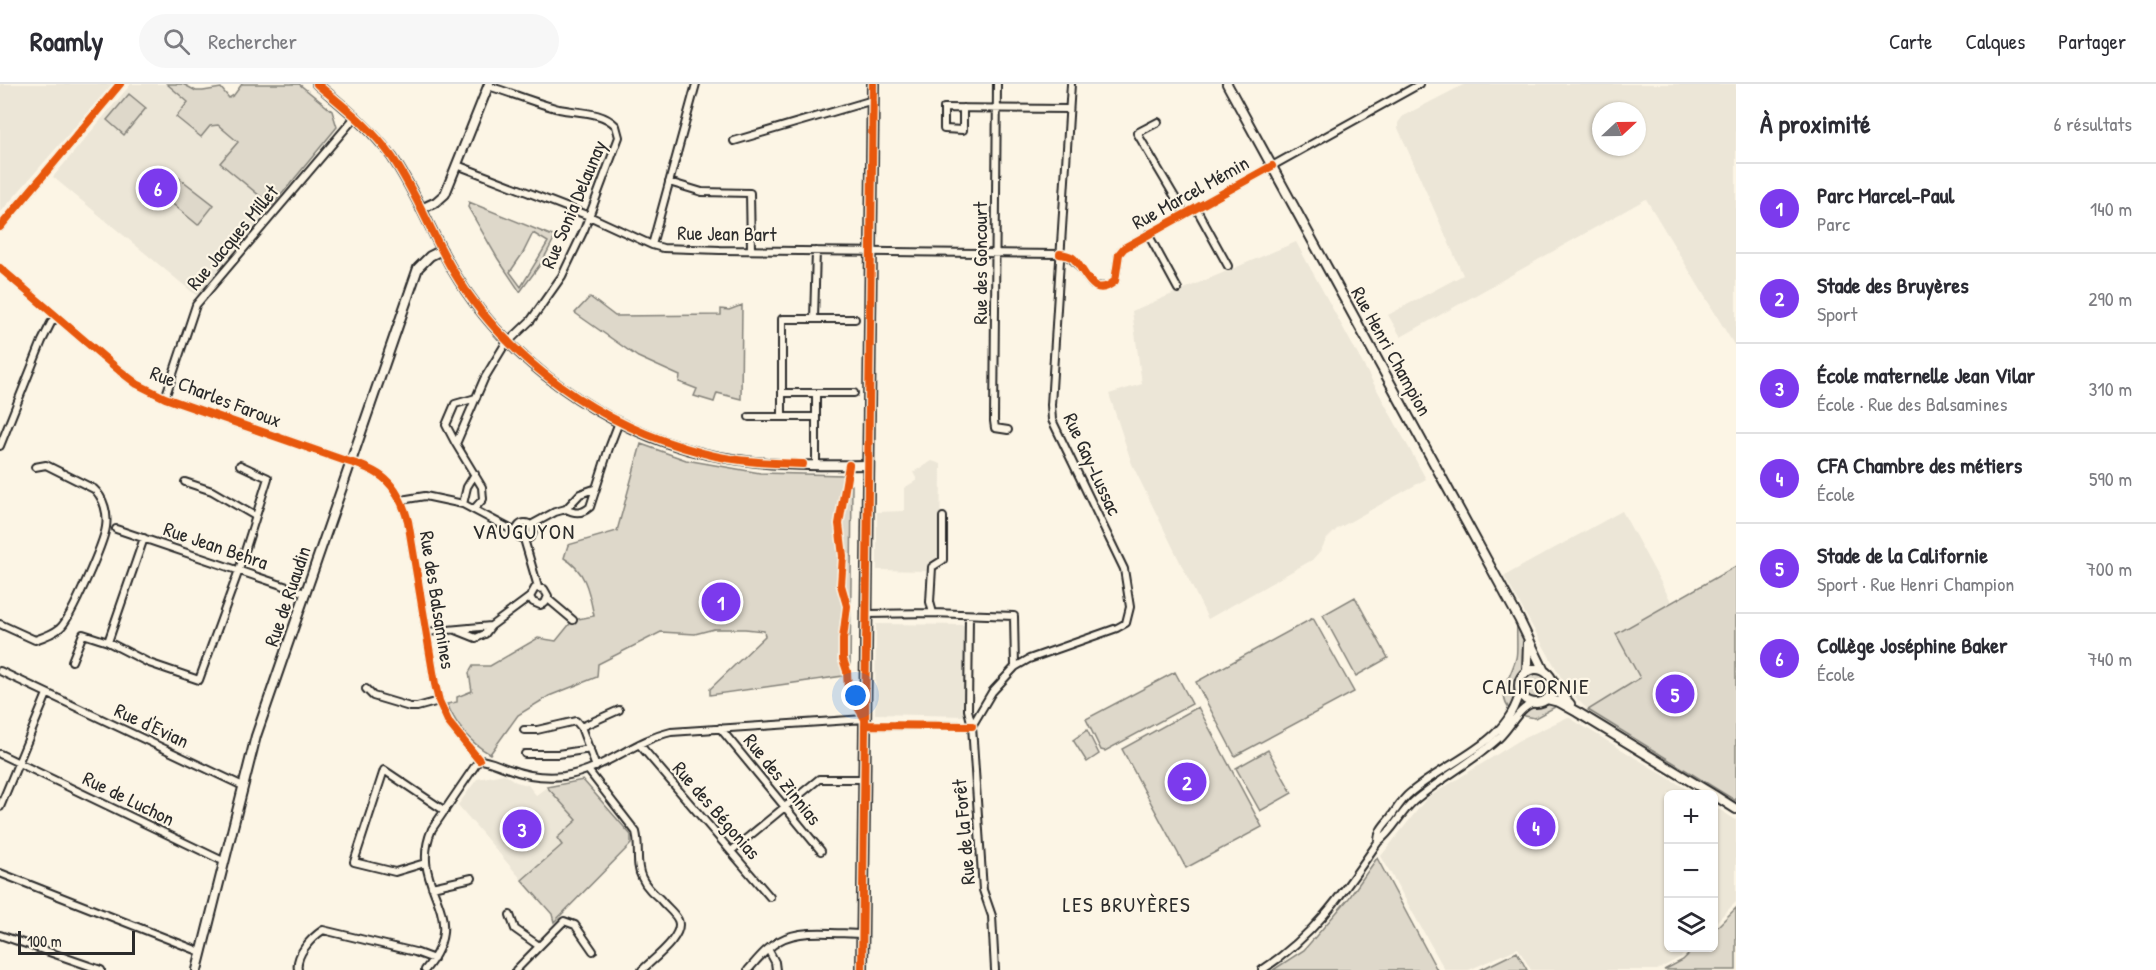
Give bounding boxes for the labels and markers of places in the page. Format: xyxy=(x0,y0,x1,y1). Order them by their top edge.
pin: 6 xyxy=(138,166,178,210)
pin: 1 xyxy=(702,580,740,624)
pin: 5 xyxy=(1656,672,1694,716)
pin: 2 xyxy=(1168,760,1206,804)
pin: 4 xyxy=(1516,804,1556,850)
pin: 3 xyxy=(502,806,542,852)

